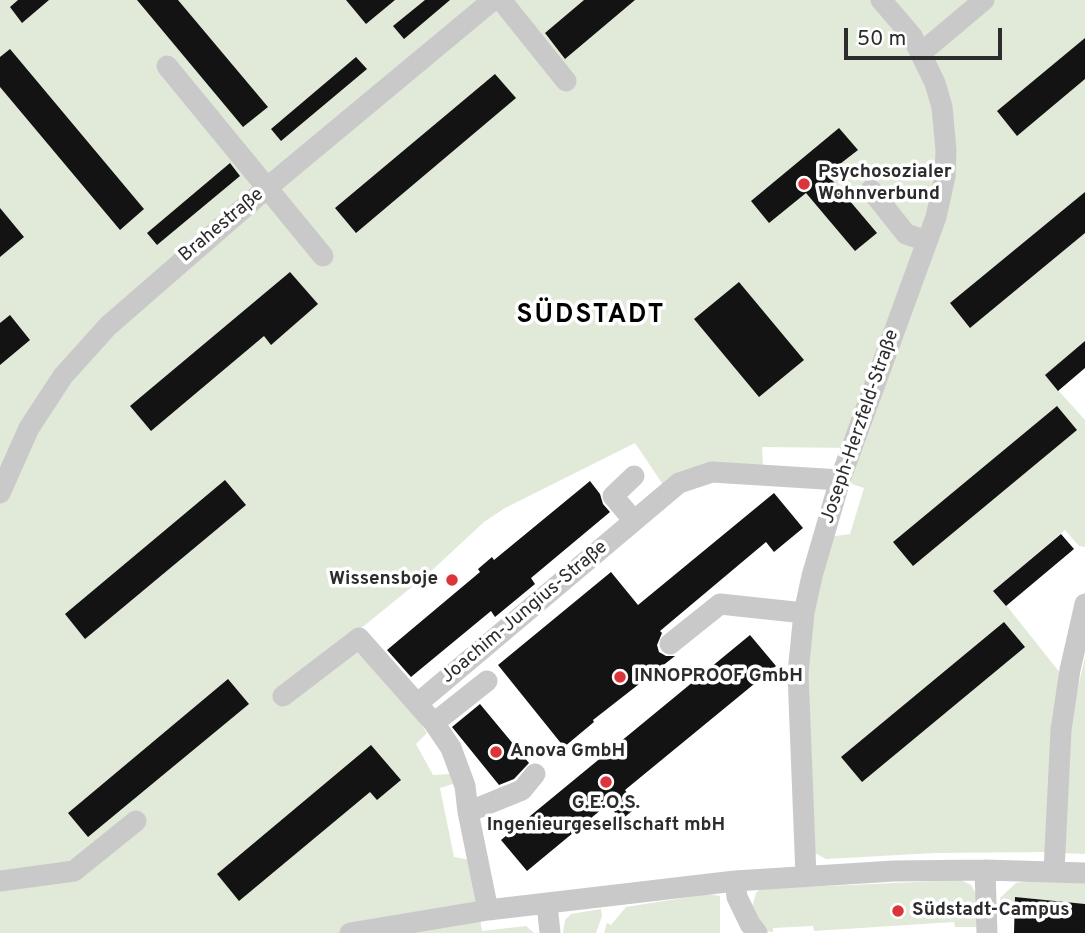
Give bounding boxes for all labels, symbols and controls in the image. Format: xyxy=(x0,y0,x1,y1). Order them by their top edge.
scale bar xyxy=(847,14,1004,58)
text: 50 m xyxy=(857,26,906,53)
place label: Psychosozialer Wohnverbund xyxy=(818,162,952,206)
marker: Psychosozialer Wohnverbund xyxy=(796,176,812,192)
street label: Brahestraße xyxy=(175,184,269,268)
district label: SÜDSTADT xyxy=(517,301,665,333)
street label: Joseph-Herzfeld-Straße xyxy=(817,327,905,527)
street label: Joachim-Jungius-Straße xyxy=(437,537,613,689)
place label: Wissensboje xyxy=(329,569,438,591)
marker: Wissensboje xyxy=(444,572,460,588)
place label: INNOPROOF GmbH xyxy=(634,666,803,688)
marker: INNOPROOF GmbH xyxy=(612,669,628,685)
place label: Anova GmbH xyxy=(510,741,625,763)
marker: Anova GmbH xyxy=(488,744,504,760)
marker: G.E.O.S. Ingenieurgesellschaft mbH xyxy=(598,774,614,790)
place label: G.E.O.S. Ingenieurgesellschaft mbH xyxy=(487,793,725,837)
place label: Südstadt-Campus xyxy=(912,900,1070,922)
marker: Südstadt-Campus xyxy=(890,903,906,919)

